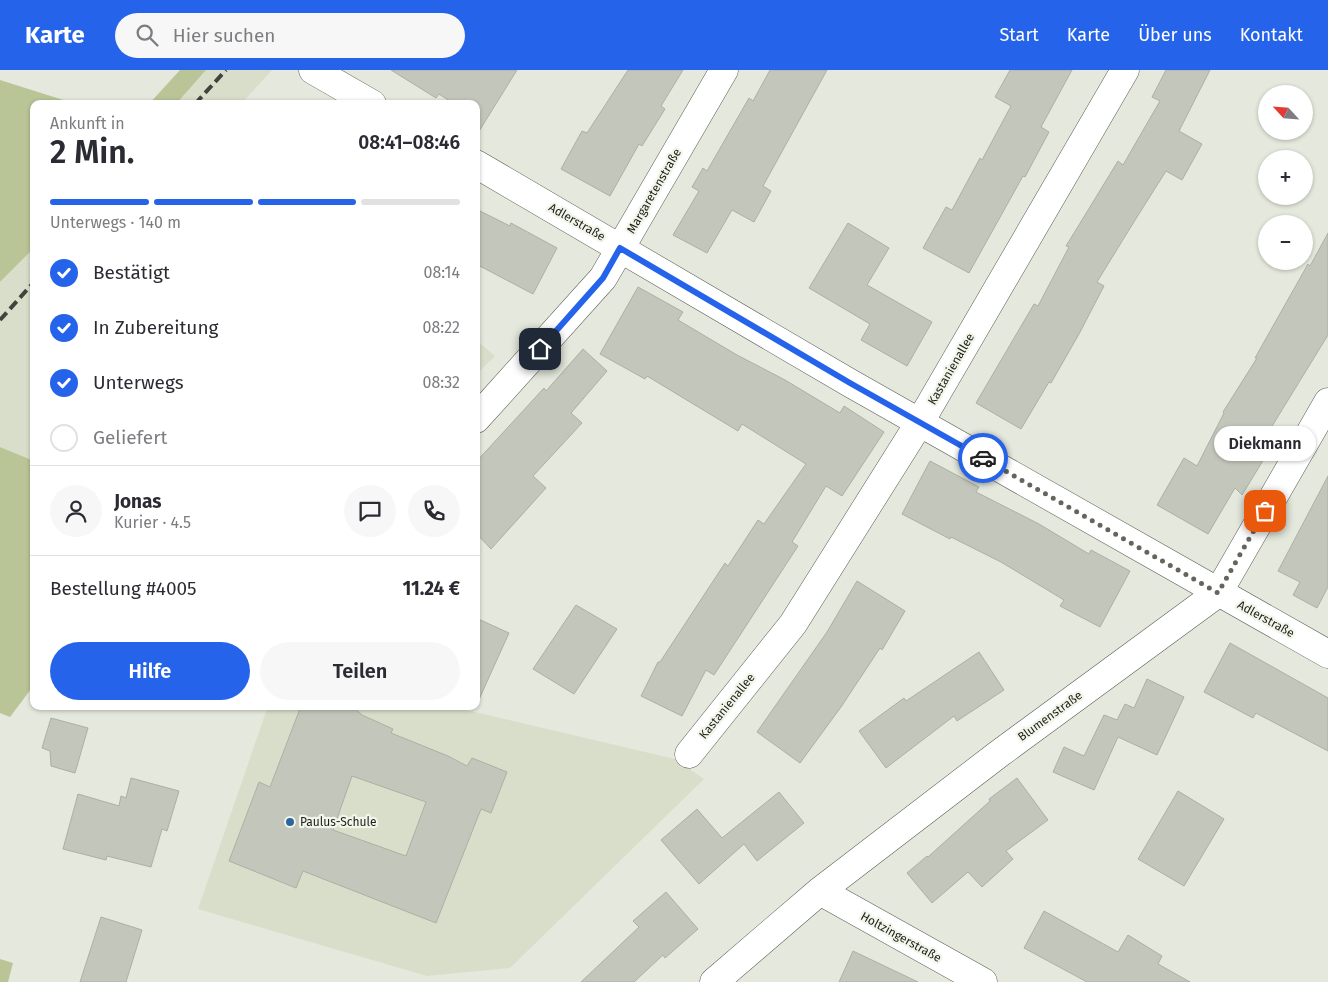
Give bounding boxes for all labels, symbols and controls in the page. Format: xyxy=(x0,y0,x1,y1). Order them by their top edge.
search box xyxy=(115,13,465,58)
text: Karte xyxy=(25,21,85,49)
icon: search xyxy=(133,21,161,49)
text: Hier suchen xyxy=(173,24,275,47)
text: Start xyxy=(999,24,1039,46)
text: Karte xyxy=(1067,24,1110,46)
text: Über uns xyxy=(1138,24,1212,46)
text: Kontakt xyxy=(1240,24,1303,46)
north arrow xyxy=(1258,85,1312,140)
map controls xyxy=(1258,85,1313,270)
text: Ankunft in xyxy=(50,114,125,133)
text: 08:41–08:46 xyxy=(358,131,460,154)
text: 2 Min. xyxy=(50,133,135,171)
street label: Margaretenstraße xyxy=(624,146,684,236)
button: + xyxy=(1258,150,1313,205)
street label: Adlerstraße xyxy=(546,200,608,244)
text: Unterwegs · 140 m xyxy=(50,213,181,232)
button: − xyxy=(1258,215,1313,270)
icon: check xyxy=(50,259,78,287)
text: Bestätigt xyxy=(93,261,170,284)
text: 08:14 xyxy=(424,263,460,282)
icon: check xyxy=(50,314,78,342)
text: In Zubereitung xyxy=(93,316,218,339)
text: 08:22 xyxy=(423,318,460,337)
pin xyxy=(519,328,561,370)
street label: Kastanienallee xyxy=(925,331,977,407)
icon: home xyxy=(526,335,554,363)
icon: check xyxy=(50,369,78,397)
text: Unterwegs xyxy=(93,371,184,394)
text: 08:32 xyxy=(423,373,460,392)
text: Geliefert xyxy=(93,426,167,449)
callout: Diekmann xyxy=(1214,426,1316,461)
courier xyxy=(958,433,1008,483)
text: Diekmann xyxy=(1228,434,1302,453)
icon: car xyxy=(969,444,997,472)
button: person xyxy=(50,485,102,537)
button: chat xyxy=(344,485,396,537)
button: phone xyxy=(408,485,460,537)
text: Jonas xyxy=(114,490,161,513)
pin xyxy=(1244,490,1286,532)
icon: bag xyxy=(1251,497,1279,525)
text: Kurier · 4.5 xyxy=(114,513,191,532)
text: Bestellung #4005 xyxy=(50,577,197,600)
text: 11.24 € xyxy=(402,577,460,600)
street label: Adlerstraße xyxy=(1235,598,1297,640)
button: Hilfe xyxy=(50,642,250,700)
button: Teilen xyxy=(260,642,460,700)
street label: Kastanienallee xyxy=(696,670,758,742)
street label: Blumenstraße xyxy=(1015,688,1085,744)
place label: Paulus-Schule xyxy=(300,815,376,829)
marker: Paulus-Schule xyxy=(284,816,296,828)
street label: Holtzingerstraße xyxy=(858,909,944,965)

